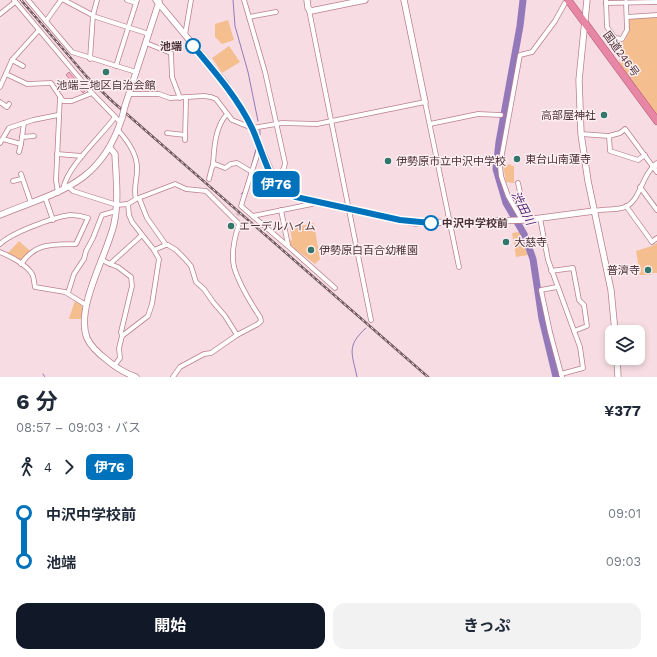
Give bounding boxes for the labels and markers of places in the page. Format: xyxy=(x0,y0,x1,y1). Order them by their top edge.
marker: 池端 xyxy=(185,38,201,54)
place label: 池端 xyxy=(160,40,182,53)
marker: 池端三地区自治会館 xyxy=(101,67,111,77)
place label: 池端三地区自治会館 xyxy=(57,79,156,92)
place label: 高部屋神社 xyxy=(541,109,596,122)
marker: 高部屋神社 xyxy=(599,110,609,120)
place label: 東台山南蓮寺 xyxy=(525,153,591,166)
marker: 東台山南蓮寺 xyxy=(512,154,522,164)
place label: 伊勢原市立中沢中学校 xyxy=(396,155,506,168)
marker: 伊勢原市立中沢中学校 xyxy=(383,156,393,166)
marker: 中沢中学校前 xyxy=(423,215,439,231)
place label: 中沢中学校前 xyxy=(442,217,508,230)
place label: エーデルハイム xyxy=(239,220,316,233)
marker: エーデルハイム xyxy=(226,221,236,231)
place label: 大慈寺 xyxy=(514,236,547,249)
marker: 大慈寺 xyxy=(501,237,511,247)
place label: 伊勢原白百合幼稚園 xyxy=(319,244,418,257)
marker: 伊勢原白百合幼稚園 xyxy=(306,245,316,255)
place label: 普濟寺 xyxy=(607,264,640,277)
marker: 普濟寺 xyxy=(643,265,653,275)

